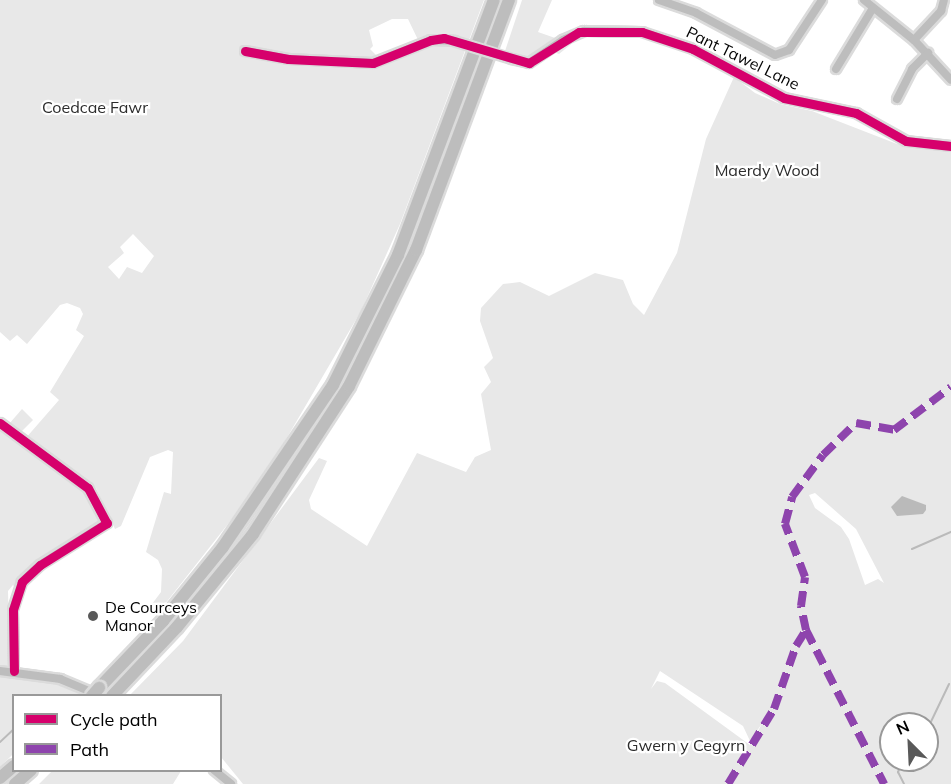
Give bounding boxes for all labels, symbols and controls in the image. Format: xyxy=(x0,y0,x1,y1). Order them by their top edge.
street label: Pant Tawel Lane xyxy=(683,22,803,94)
park label: Coedcae Fawr xyxy=(42,97,148,117)
park label: Maerdy Wood xyxy=(715,160,819,180)
place label: De Courceys Manor xyxy=(105,597,197,635)
marker: De Courceys Manor xyxy=(86,609,100,623)
legend xyxy=(12,694,222,772)
text: Cycle path xyxy=(70,708,157,731)
north arrow xyxy=(879,712,939,772)
text: N xyxy=(893,716,912,739)
park label: Gwern y Cegyrn xyxy=(627,735,745,755)
text: Path xyxy=(70,738,109,761)

